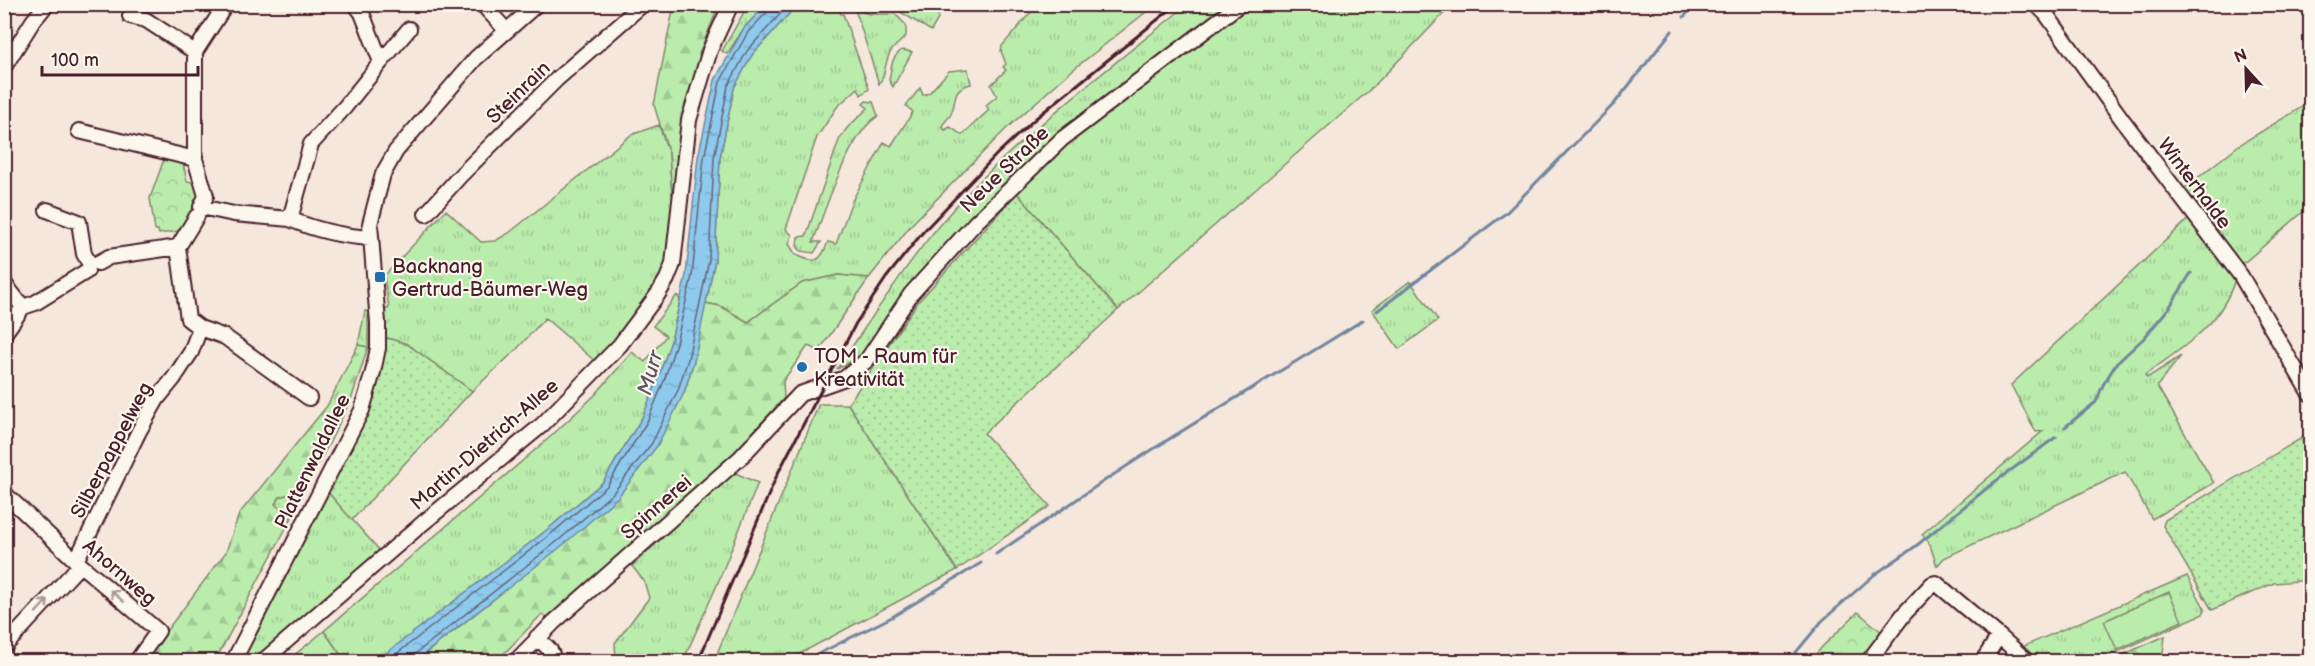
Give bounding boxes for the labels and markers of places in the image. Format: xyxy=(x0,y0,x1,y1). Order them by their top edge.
place label: Backnang Gertrud-Bäumer-Weg xyxy=(392,255,588,302)
marker: Backnang Gertrud-Bäumer-Weg xyxy=(373,270,387,284)
place label: TOM - Raum für Kreativität xyxy=(814,345,957,392)
marker: TOM - Raum für Kreativität xyxy=(795,360,809,374)

